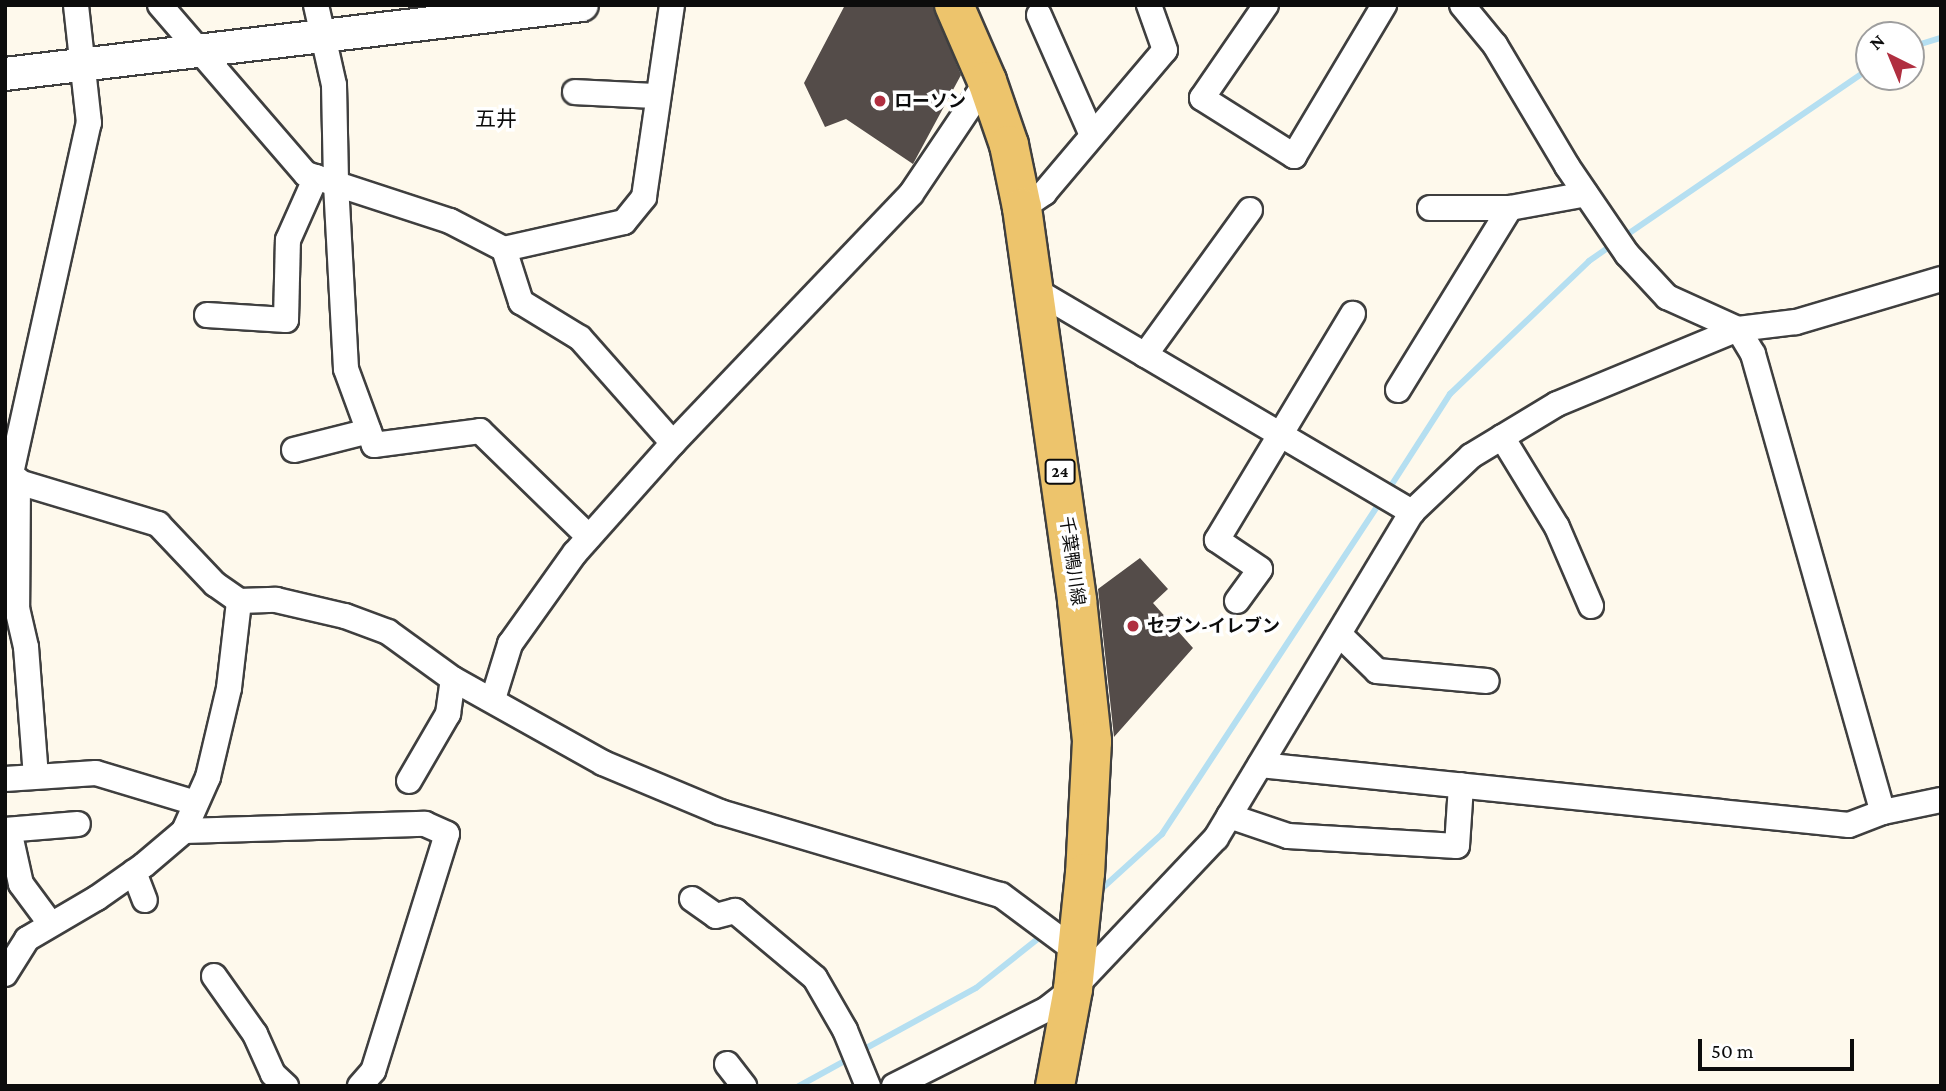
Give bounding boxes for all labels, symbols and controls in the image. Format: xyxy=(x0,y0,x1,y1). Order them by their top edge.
north arrow xyxy=(1855,21,1925,91)
text: N xyxy=(1865,30,1889,54)
place label: ローソン xyxy=(894,90,966,112)
marker: ローソン xyxy=(872,93,888,109)
district label: 五井 xyxy=(475,106,517,132)
road number: 24 xyxy=(1044,460,1076,485)
street label: 千葉鴨川線 xyxy=(1055,515,1089,607)
place label: セブン-イレブン xyxy=(1147,615,1280,637)
marker: セブン-イレブン xyxy=(1125,618,1141,634)
scale bar xyxy=(1701,1024,1857,1068)
text: 50 m xyxy=(1711,1039,1754,1063)

